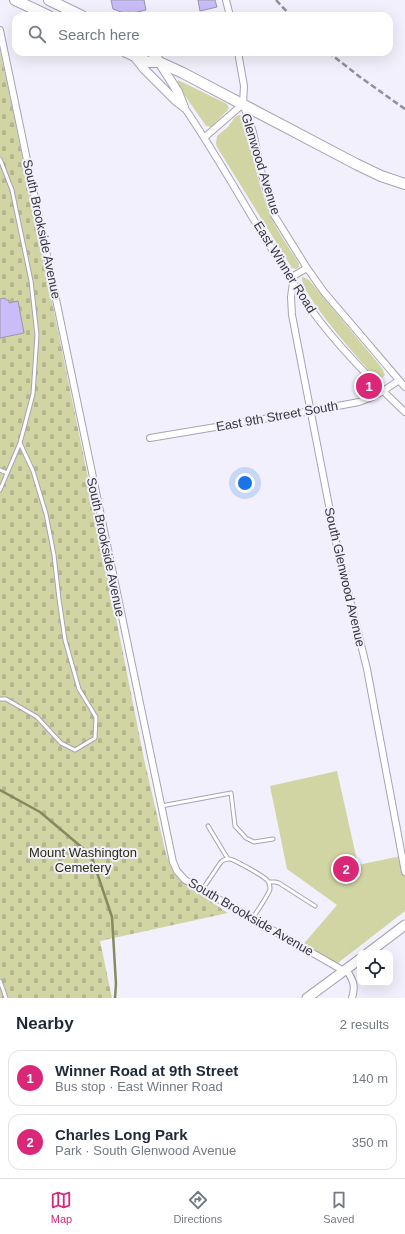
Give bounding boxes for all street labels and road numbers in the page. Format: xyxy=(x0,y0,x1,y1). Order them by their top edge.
street label: Glenwood Avenue xyxy=(238,111,284,217)
street label: South Brookside Avenue xyxy=(20,158,64,300)
street label: East Winner Road xyxy=(251,218,319,316)
street label: East 9th Street South xyxy=(215,398,339,434)
street label: South Brookside Avenue xyxy=(84,476,128,618)
street label: South Glenwood Avenue xyxy=(322,506,368,648)
street label: South Brookside Avenue xyxy=(186,875,316,959)

